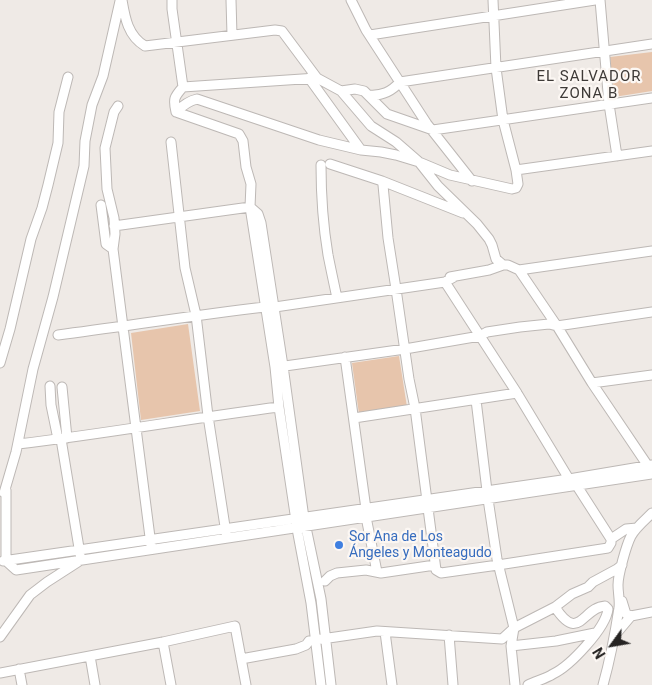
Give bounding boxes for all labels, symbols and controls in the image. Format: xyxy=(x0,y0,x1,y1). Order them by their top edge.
district label: EL SALVADOR ZONA B xyxy=(535,68,643,103)
place label: Sor Ana de Los Ángeles y Monteagudo xyxy=(349,529,492,562)
marker: Sor Ana de Los Ángeles y Monteagudo xyxy=(333,539,345,551)
north arrow xyxy=(587,620,637,670)
text: N xyxy=(590,645,609,661)

